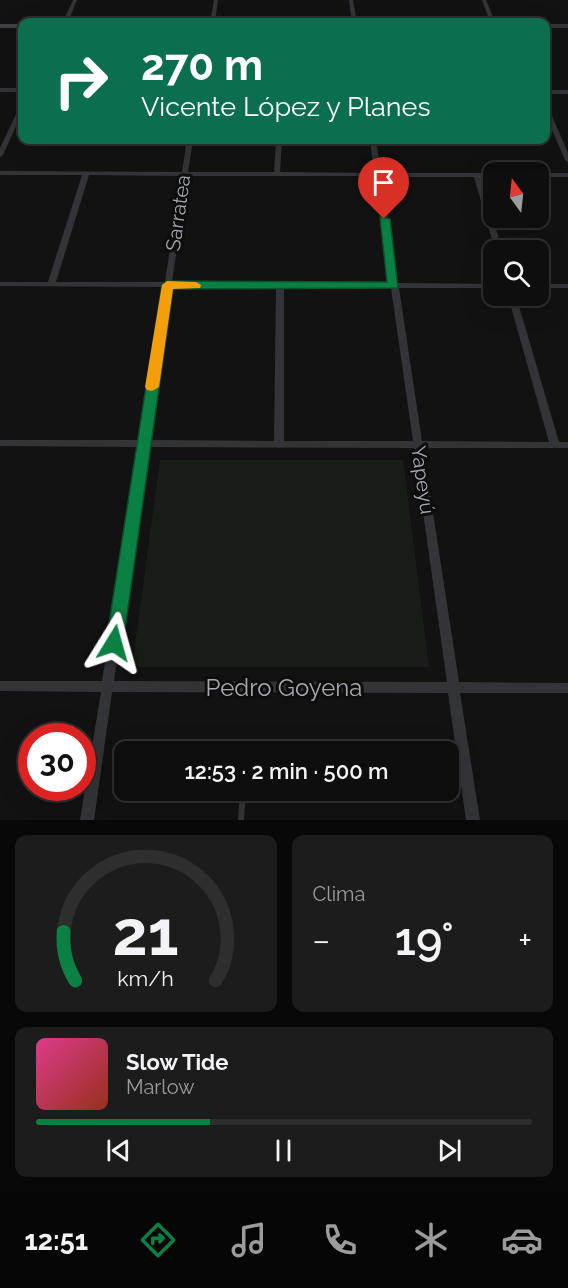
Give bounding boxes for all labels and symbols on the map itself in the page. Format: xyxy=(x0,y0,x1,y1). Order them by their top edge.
pin xyxy=(358,157,409,219)
north arrow xyxy=(483,162,549,228)
street label: Sarratea xyxy=(161,173,195,253)
street label: Yapeyú xyxy=(406,444,440,516)
position arrow xyxy=(82,611,146,675)
street label: Pedro Goyena xyxy=(206,673,362,702)
speed limit sign: 30 xyxy=(18,723,96,801)

